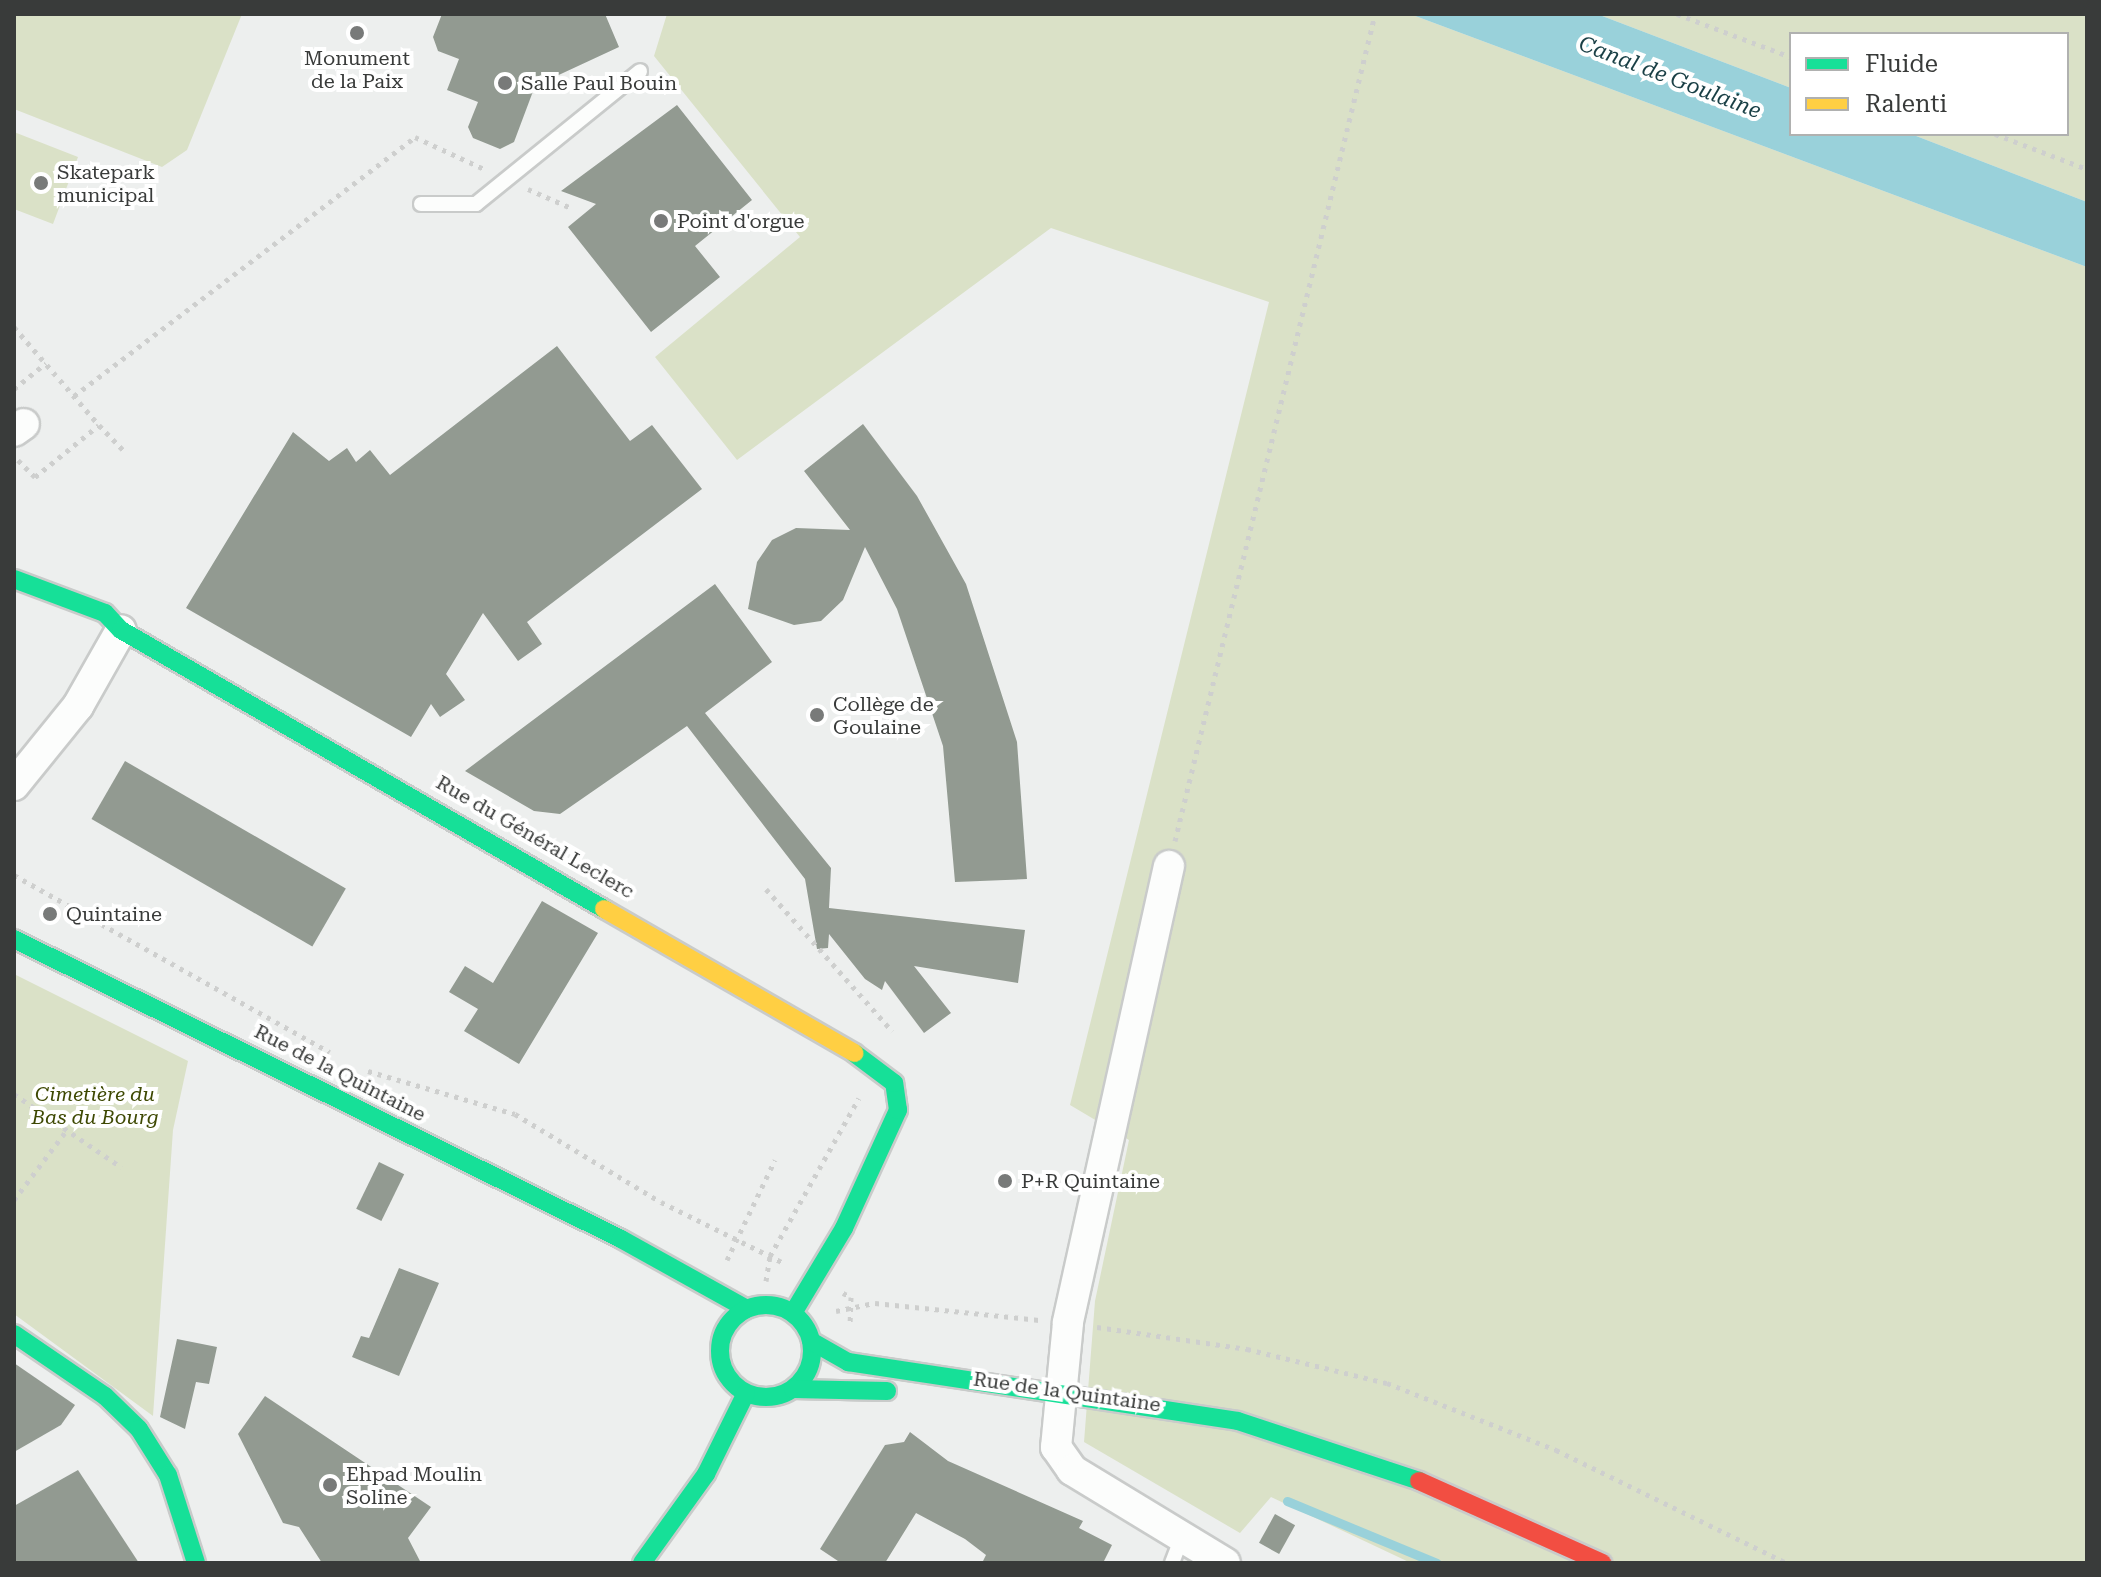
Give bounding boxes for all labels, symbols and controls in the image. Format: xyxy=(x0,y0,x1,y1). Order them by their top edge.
marker: Monument de la Paix xyxy=(348,24,366,42)
water label: Canal de Goulaine xyxy=(1575,30,1765,124)
legend xyxy=(1789,32,2069,136)
place label: Monument de la Paix xyxy=(304,46,410,93)
text: Fluide xyxy=(1865,50,1938,78)
place label: Salle Paul Bouin xyxy=(521,71,677,95)
marker: Salle Paul Bouin xyxy=(496,74,514,92)
text: Ralenti xyxy=(1865,90,1947,118)
place label: Skatepark municipal xyxy=(57,160,155,207)
marker: Skatepark municipal xyxy=(32,174,50,192)
place label: Point d'orgue xyxy=(677,209,805,233)
marker: Point d'orgue xyxy=(652,212,670,230)
place label: Collège de Goulaine xyxy=(833,692,934,739)
marker: Collège de Goulaine xyxy=(808,706,826,724)
street label: Rue du Général Leclerc xyxy=(432,771,638,903)
place label: Quintaine xyxy=(66,902,162,926)
marker: Quintaine xyxy=(41,905,59,923)
street label: Rue de la Quintaine xyxy=(250,1019,430,1127)
park label: Cimetière du Bas du Bourg xyxy=(31,1082,159,1129)
place label: P+R Quintaine xyxy=(1021,1169,1160,1193)
marker: P+R Quintaine xyxy=(996,1172,1014,1190)
street label: Rue de la Quintaine xyxy=(972,1367,1162,1417)
place label: Ehpad Moulin Soline xyxy=(346,1462,482,1509)
marker: Ehpad Moulin Soline xyxy=(321,1476,339,1494)

